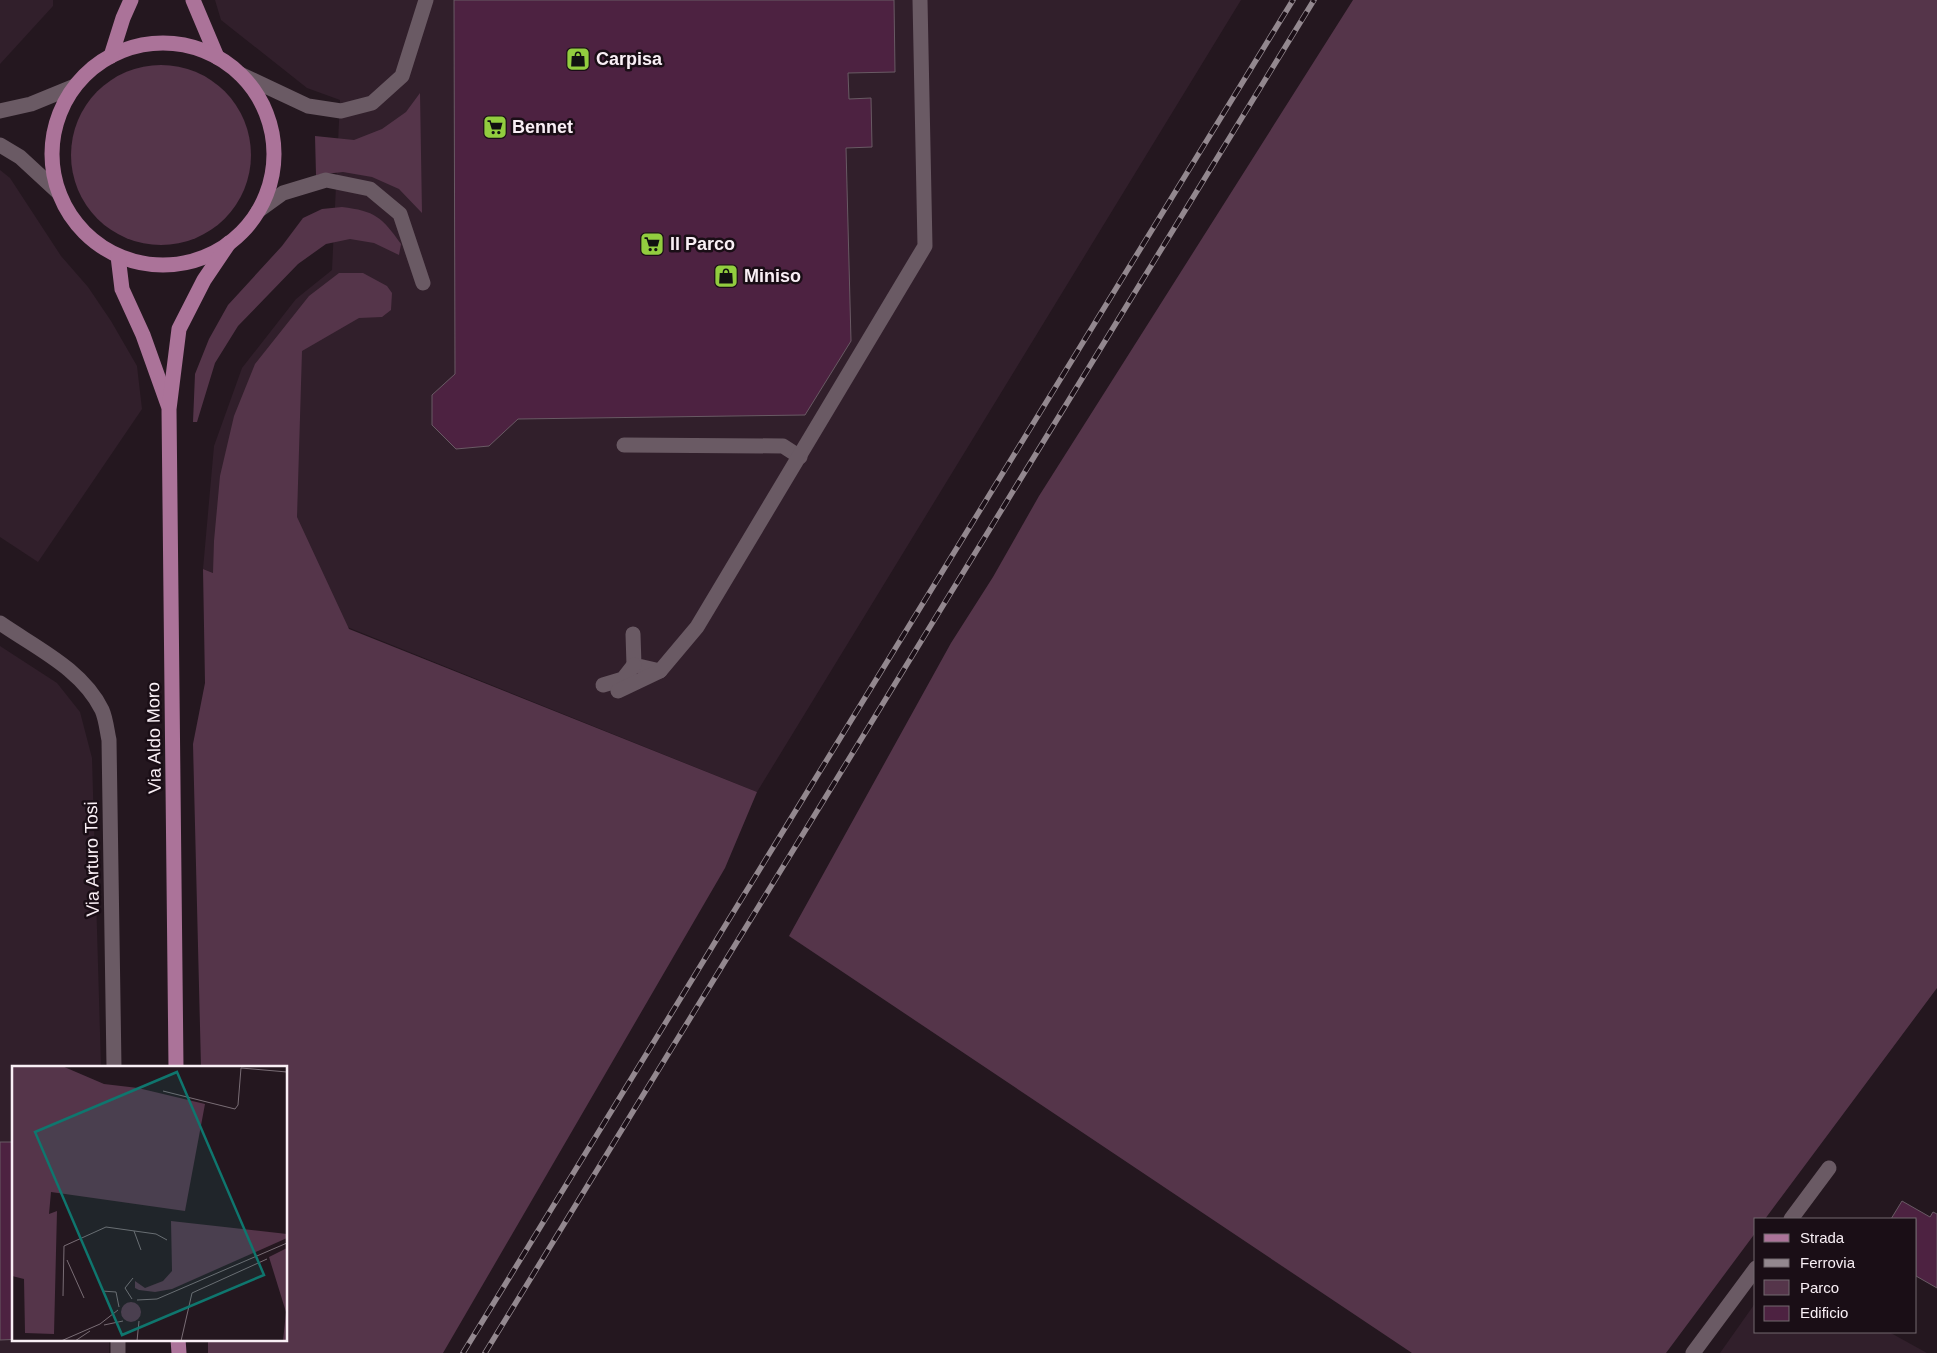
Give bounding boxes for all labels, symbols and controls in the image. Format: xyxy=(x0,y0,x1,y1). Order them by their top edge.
shop icon: Carpisa xyxy=(565,46,591,72)
place label: Carpisa xyxy=(596,49,663,69)
supermarket icon: Bennet xyxy=(482,114,508,140)
place label: Bennet xyxy=(512,117,573,137)
supermarket icon: Il Parco xyxy=(639,231,665,257)
place label: Il Parco xyxy=(670,234,735,254)
shop icon: Miniso xyxy=(713,263,739,289)
place label: Miniso xyxy=(744,266,801,286)
street label: Via Aldo Moro xyxy=(143,682,165,794)
street label: Via Arturo Tosi xyxy=(81,801,103,917)
inset map xyxy=(12,1066,288,1340)
legend xyxy=(1754,1218,1917,1333)
text: Strada xyxy=(1800,1229,1845,1246)
text: Ferrovia xyxy=(1800,1254,1856,1271)
text: Parco xyxy=(1800,1279,1839,1296)
text: Edificio xyxy=(1800,1304,1848,1321)

